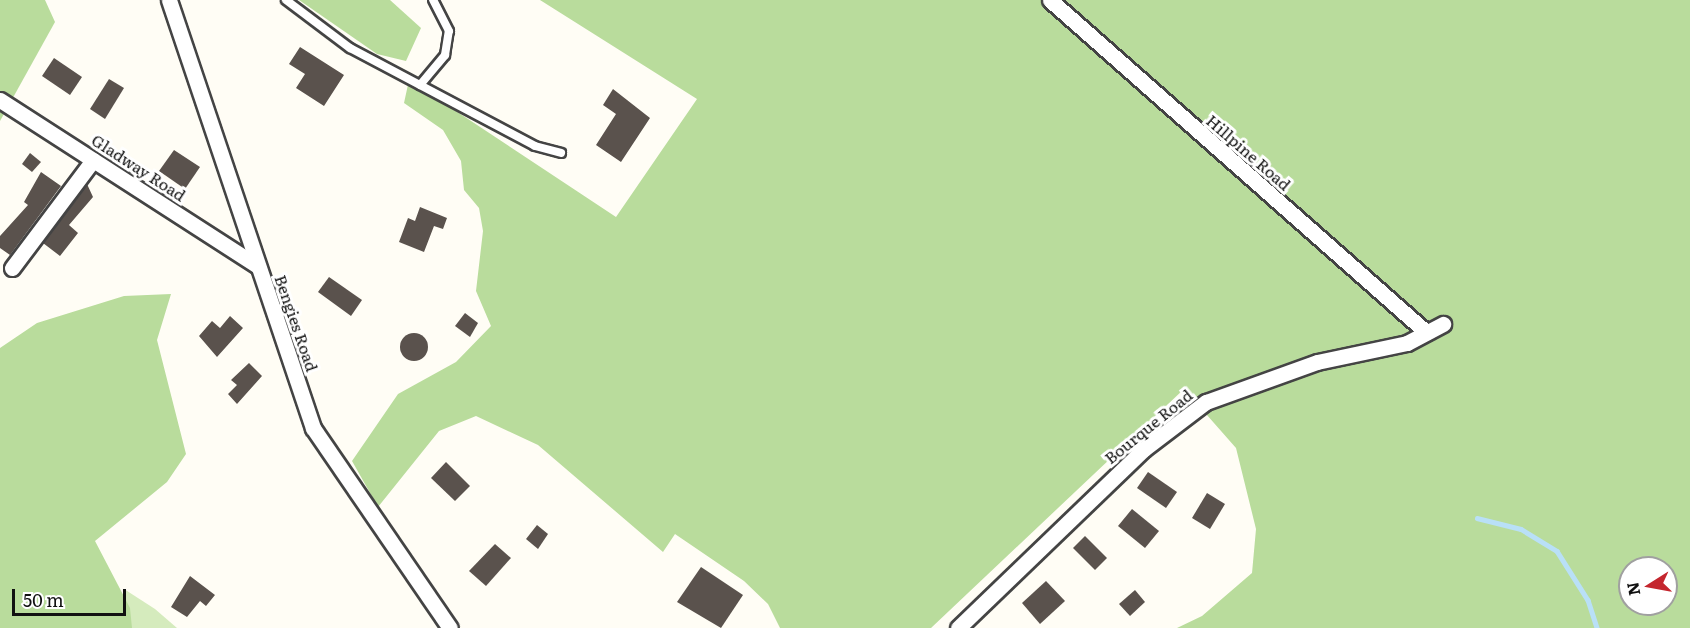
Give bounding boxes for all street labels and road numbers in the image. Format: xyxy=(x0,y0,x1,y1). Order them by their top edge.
street label: Hillpine Road xyxy=(1203,110,1295,194)
street label: Gladway Road xyxy=(88,130,190,204)
street label: Bengies Road xyxy=(272,272,322,374)
street label: Bourque Road xyxy=(1100,385,1196,467)

